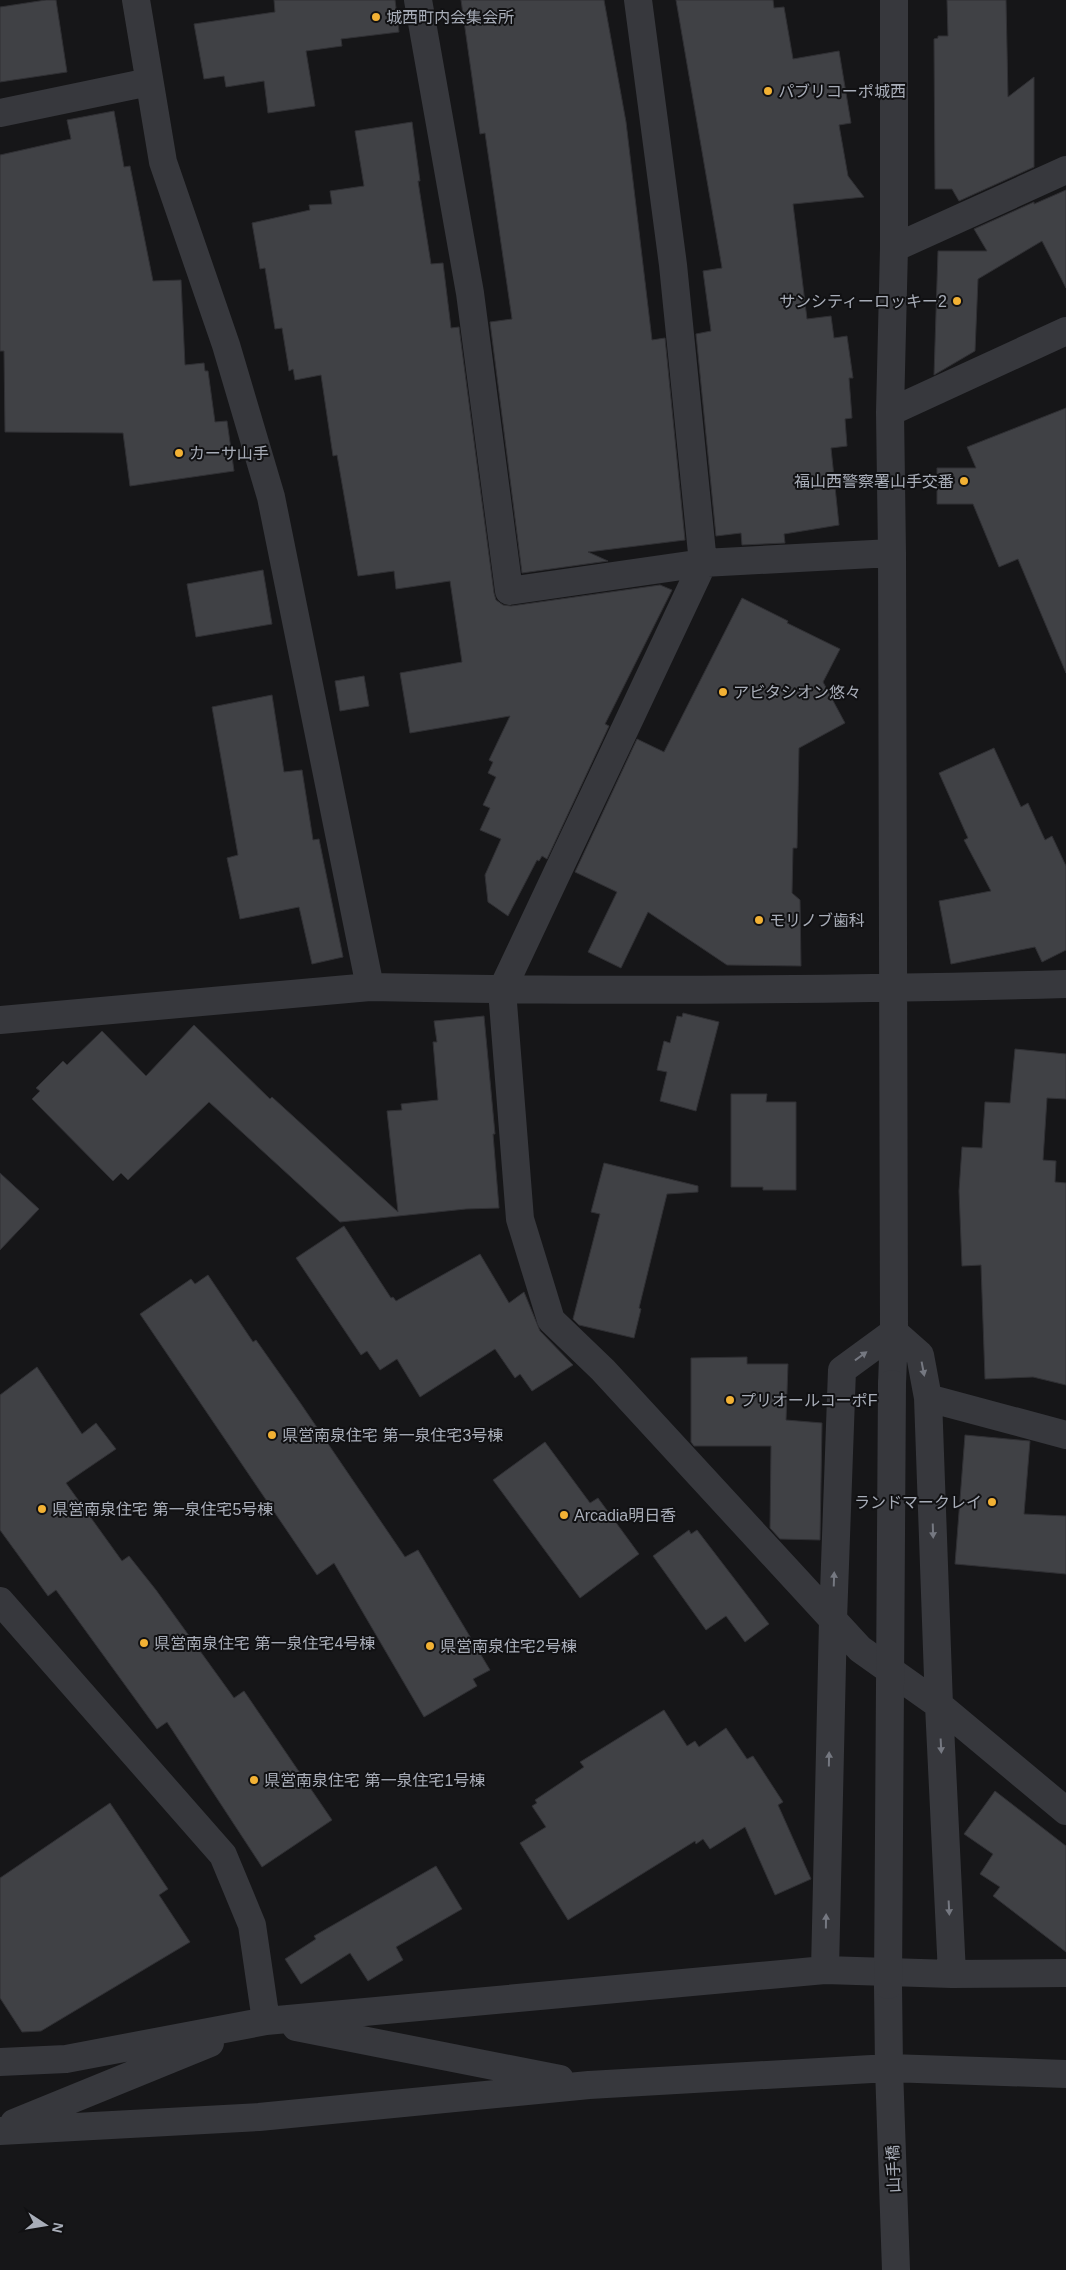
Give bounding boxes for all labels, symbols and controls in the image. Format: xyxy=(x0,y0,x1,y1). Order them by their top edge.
place label: 城西町内会集会所 xyxy=(386,9,514,26)
marker: 城西町内会集会所 xyxy=(370,11,382,23)
place label: パブリコーポ城西 xyxy=(778,83,906,100)
marker: パブリコーポ城西 xyxy=(762,85,774,97)
place label: サンシティーロッキー2 xyxy=(779,293,947,310)
marker: サンシティーロッキー2 xyxy=(951,295,963,307)
place label: カーサ山手 xyxy=(189,445,269,462)
marker: カーサ山手 xyxy=(173,447,185,459)
place label: 福山西警察署山手交番 xyxy=(794,473,954,490)
marker: 福山西警察署山手交番 xyxy=(958,475,970,487)
place label: アビタシオン悠々 xyxy=(733,684,861,701)
marker: アビタシオン悠々 xyxy=(717,686,729,698)
place label: モリノブ歯科 xyxy=(769,912,865,929)
marker: モリノブ歯科 xyxy=(753,914,765,926)
one-way arrow xyxy=(854,1351,867,1362)
one-way arrow xyxy=(919,1362,927,1377)
place label: プリオールコーポF xyxy=(740,1392,878,1409)
marker: プリオールコーポF xyxy=(724,1394,736,1406)
place label: 県営南泉住宅 第一泉住宅3号棟 xyxy=(282,1427,503,1444)
marker: 県営南泉住宅 第一泉住宅3号棟 xyxy=(266,1429,278,1441)
place label: ランドマークレイ xyxy=(854,1494,982,1511)
marker: ランドマークレイ xyxy=(986,1496,998,1508)
place label: 県営南泉住宅 第一泉住宅5号棟 xyxy=(52,1501,273,1518)
marker: 県営南泉住宅 第一泉住宅5号棟 xyxy=(36,1503,48,1515)
place label: Arcadia明日香 xyxy=(574,1507,676,1524)
marker: Arcadia明日香 xyxy=(558,1509,570,1521)
one-way arrow xyxy=(929,1523,937,1539)
one-way arrow xyxy=(831,1571,839,1587)
place label: 県営南泉住宅 第一泉住宅4号棟 xyxy=(154,1635,375,1652)
marker: 県営南泉住宅 第一泉住宅4号棟 xyxy=(138,1637,150,1649)
place label: 県営南泉住宅2号棟 xyxy=(440,1638,577,1655)
marker: 県営南泉住宅2号棟 xyxy=(424,1640,436,1652)
one-way arrow xyxy=(937,1738,945,1754)
one-way arrow xyxy=(826,1751,834,1767)
place label: 県営南泉住宅 第一泉住宅1号棟 xyxy=(264,1772,485,1789)
marker: 県営南泉住宅 第一泉住宅1号棟 xyxy=(248,1774,260,1786)
one-way arrow xyxy=(945,1901,953,1917)
one-way arrow xyxy=(822,1913,830,1929)
street label: 山手橋 xyxy=(884,2145,903,2193)
north arrow xyxy=(20,2200,70,2250)
text: N xyxy=(49,2221,67,2234)

